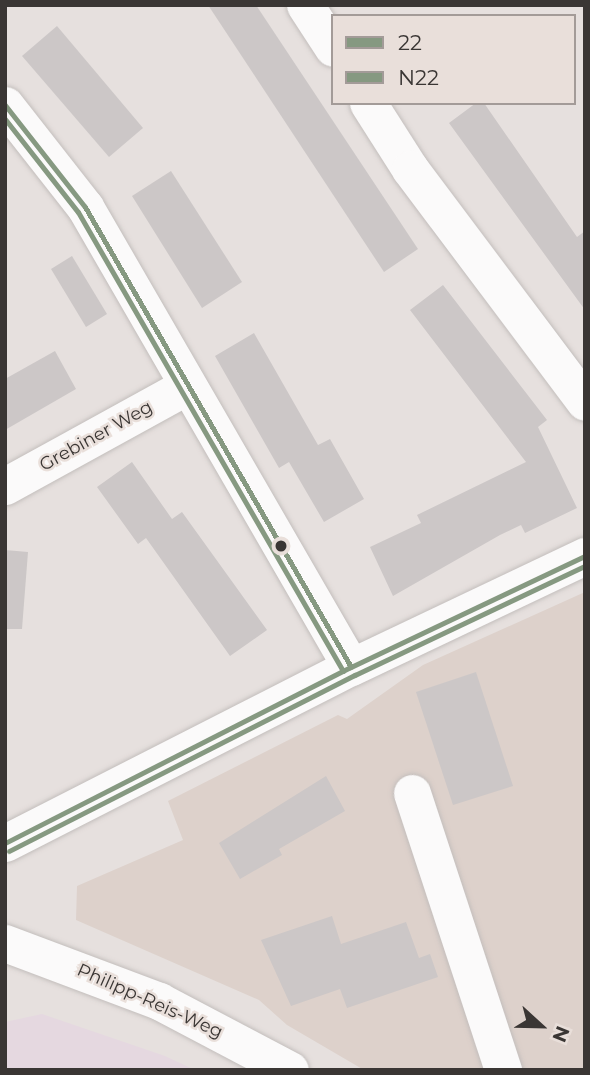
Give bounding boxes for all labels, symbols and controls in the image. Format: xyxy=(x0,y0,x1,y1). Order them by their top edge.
legend xyxy=(331,14,576,105)
text: 22 xyxy=(398,30,422,55)
text: N22 xyxy=(398,65,439,90)
street label: Grebiner Weg xyxy=(36,396,156,476)
unlabelled marker xyxy=(274,539,288,553)
street label: Philipp-Reis-Weg xyxy=(74,959,226,1043)
north arrow xyxy=(506,991,576,1061)
text: N xyxy=(547,1023,574,1045)

